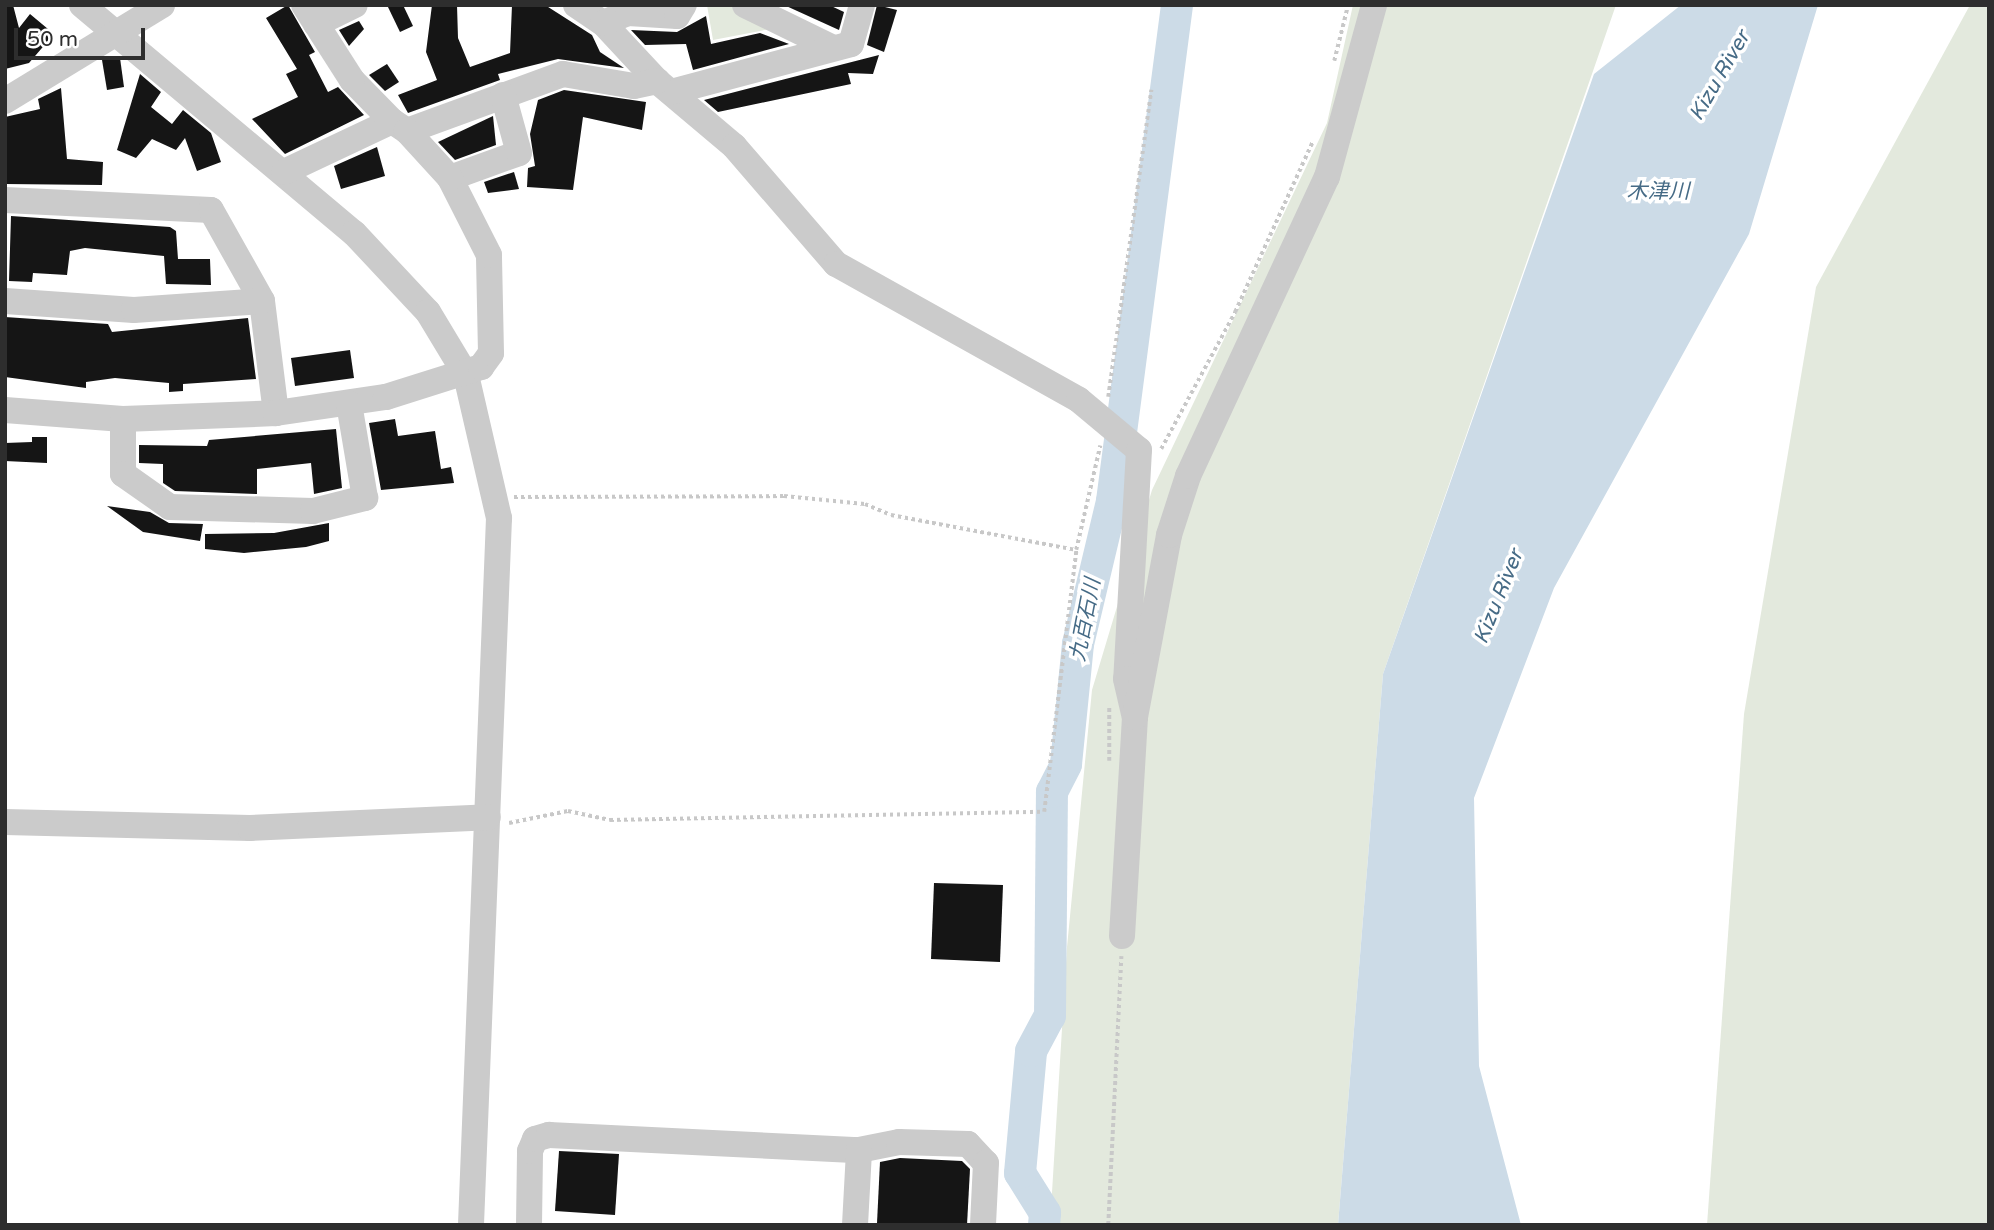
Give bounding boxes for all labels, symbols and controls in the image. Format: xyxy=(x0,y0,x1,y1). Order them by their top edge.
scale bar xyxy=(18,14,149,58)
text: 50 m xyxy=(27,27,78,52)
water label: Kizu River xyxy=(1684,27,1756,125)
water label: 木津川 xyxy=(1627,179,1689,205)
water label: Kizu River xyxy=(1469,546,1529,648)
water label: 九百石川 xyxy=(1066,576,1106,664)

